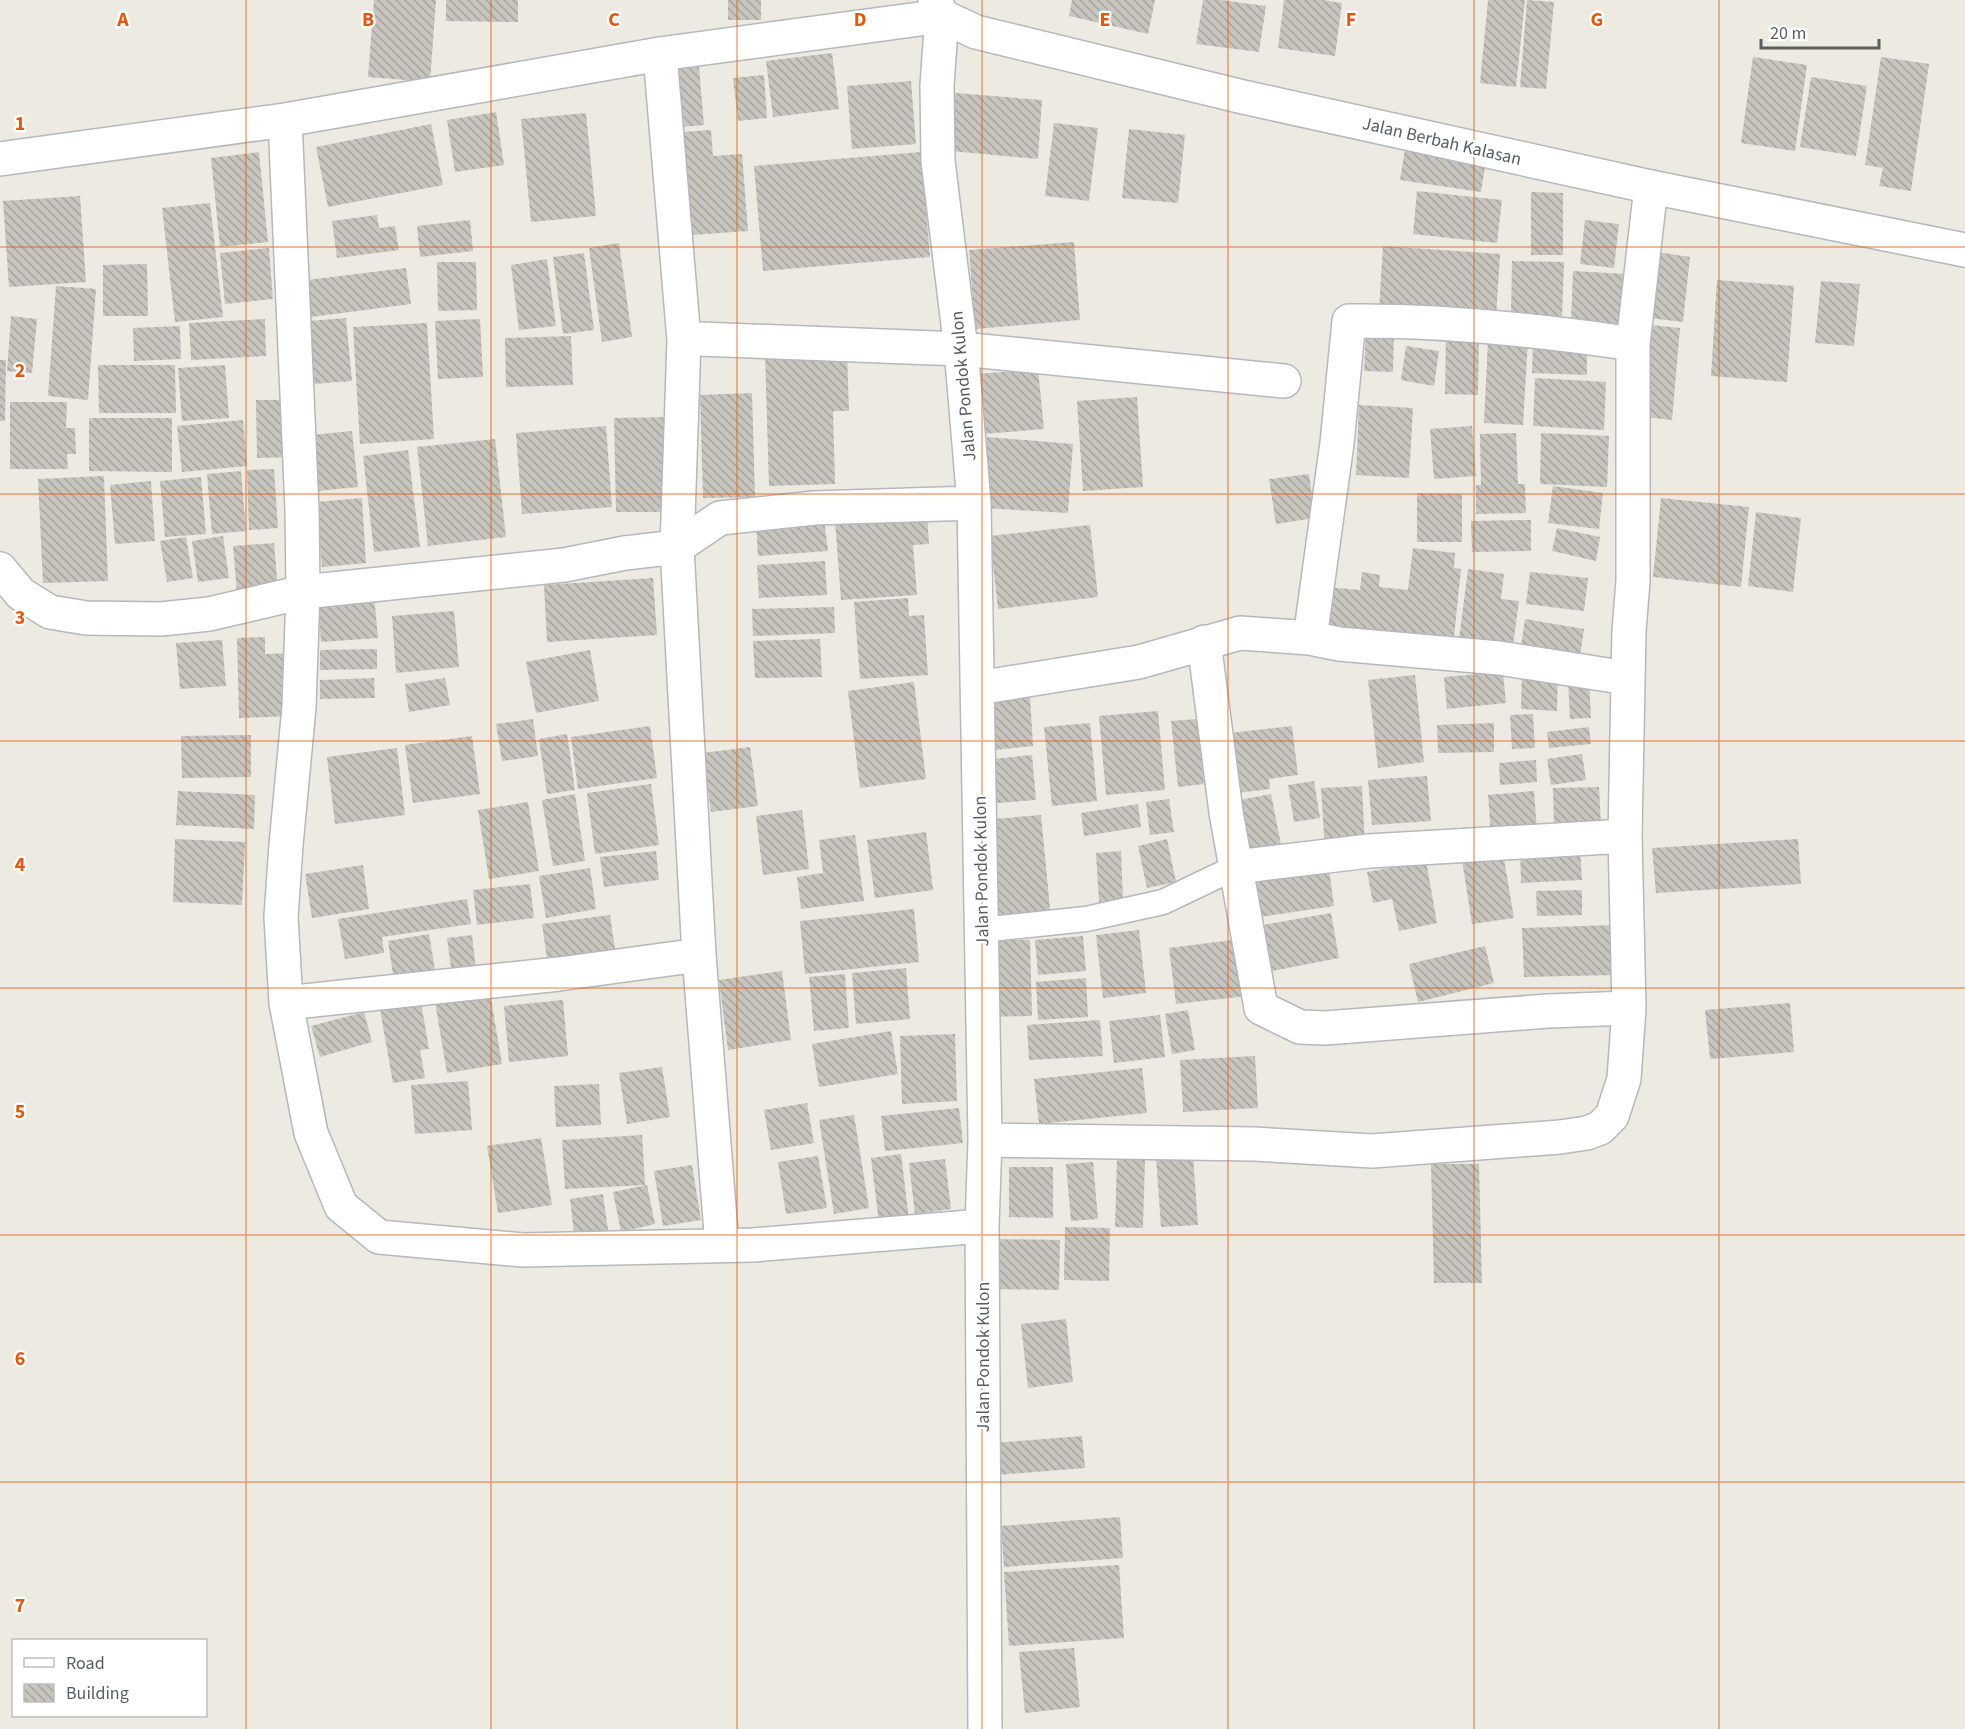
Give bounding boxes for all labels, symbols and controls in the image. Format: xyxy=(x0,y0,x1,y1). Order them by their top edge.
text: A xyxy=(116,6,129,34)
text: B xyxy=(362,6,374,34)
text: C xyxy=(608,6,620,34)
text: D xyxy=(854,6,866,34)
text: E xyxy=(1100,6,1110,34)
text: F xyxy=(1346,6,1356,34)
text: G xyxy=(1591,6,1603,34)
scale bar xyxy=(1761,12,1880,50)
text: 20 m xyxy=(1770,21,1806,46)
text: 1 xyxy=(15,110,25,138)
street label: Jalan Berbah Kalasan xyxy=(1360,111,1524,172)
street label: Jalan Pondok Kulon xyxy=(944,310,983,462)
text: 2 xyxy=(15,357,25,385)
text: 3 xyxy=(15,604,25,632)
street label: Jalan Pondok Kulon xyxy=(968,795,995,946)
text: 4 xyxy=(15,851,26,879)
text: 5 xyxy=(15,1098,25,1126)
street label: Jalan Pondok Kulon xyxy=(971,1282,996,1432)
text: 6 xyxy=(15,1345,25,1373)
text: 7 xyxy=(15,1592,25,1620)
legend xyxy=(12,1639,207,1717)
text: Road xyxy=(66,1651,105,1676)
text: Building xyxy=(66,1681,129,1706)

